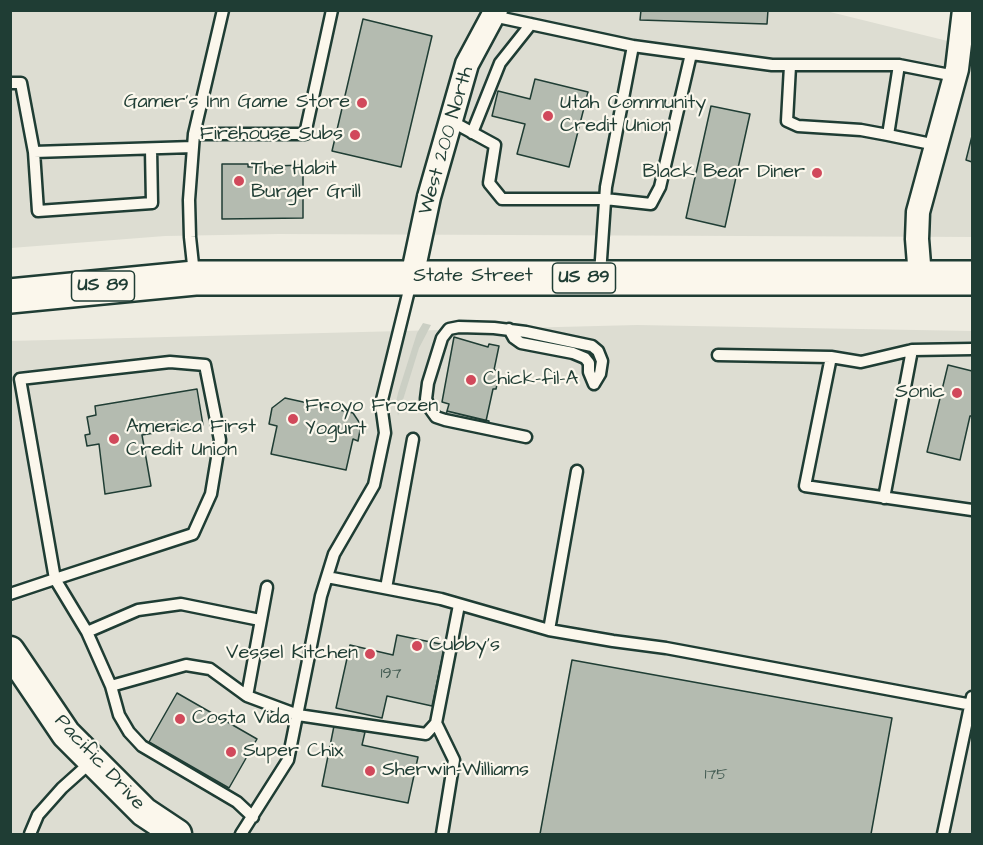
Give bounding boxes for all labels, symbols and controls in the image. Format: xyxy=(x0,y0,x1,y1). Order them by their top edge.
street label: West 200 North xyxy=(414,64,480,218)
place label: Gamer's Inn Game Store xyxy=(124,91,350,115)
place label: Utah Community Credit Union xyxy=(560,92,706,139)
marker: Gamer's Inn Game Store xyxy=(355,96,369,110)
marker: Utah Community Credit Union xyxy=(541,109,555,123)
place label: Firehouse Subs xyxy=(200,123,343,147)
marker: Firehouse Subs xyxy=(348,128,362,142)
place label: The Habit Burger Grill xyxy=(251,158,361,205)
place label: Black Bear Diner xyxy=(642,161,805,185)
marker: Black Bear Diner xyxy=(810,166,824,180)
marker: The Habit Burger Grill xyxy=(232,174,246,188)
road number: US 89 xyxy=(552,263,616,293)
street label: State Street xyxy=(413,265,533,289)
road number: US 89 xyxy=(72,271,134,301)
place label: Chick-fil-A xyxy=(483,368,578,392)
marker: Chick-fil-A xyxy=(464,373,478,387)
place label: Sonic xyxy=(895,381,945,405)
marker: Sonic xyxy=(950,386,964,400)
place label: Froyo Frozen Yogurt xyxy=(305,395,438,442)
marker: Froyo Frozen Yogurt xyxy=(286,412,300,426)
place label: America First Credit Union xyxy=(126,416,256,463)
marker: America First Credit Union xyxy=(107,432,121,446)
place label: Cubby's xyxy=(429,634,500,658)
marker: Cubby's xyxy=(410,639,424,653)
place label: Vessel Kitchen xyxy=(226,642,358,666)
marker: Vessel Kitchen xyxy=(363,647,377,661)
house number: 197 xyxy=(380,665,402,685)
place label: Costa Vida xyxy=(192,707,290,731)
street label: Pacific Drive xyxy=(48,710,150,816)
marker: Costa Vida xyxy=(173,712,187,726)
place label: Super Chix xyxy=(243,740,344,764)
marker: Super Chix xyxy=(224,745,238,759)
place label: Sherwin-Williams xyxy=(382,759,529,783)
marker: Sherwin-Williams xyxy=(363,764,377,778)
house number: 175 xyxy=(704,766,728,786)

